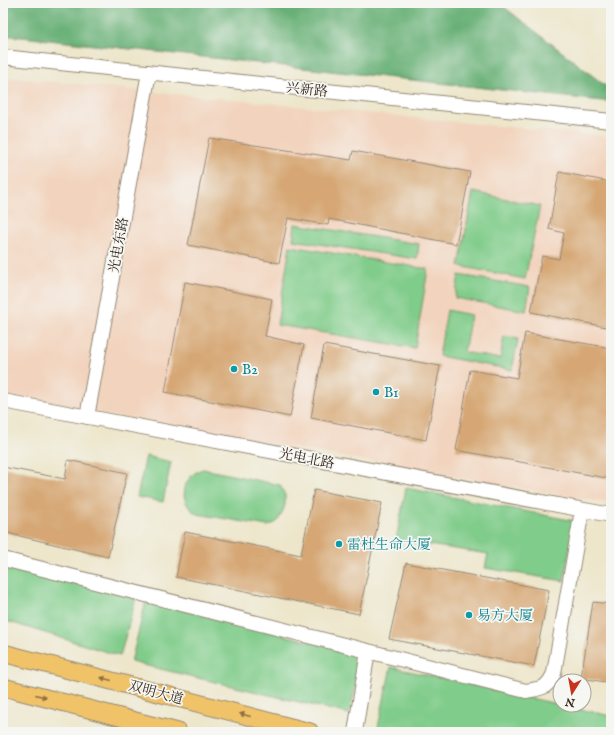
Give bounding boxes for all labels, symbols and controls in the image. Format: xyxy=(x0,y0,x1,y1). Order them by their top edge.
street label: 兴新路 xyxy=(285,79,329,101)
street label: 光电东路 xyxy=(105,216,133,274)
place label: B2 xyxy=(242,361,258,379)
marker: B2 xyxy=(229,364,239,374)
place label: B1 xyxy=(384,384,398,402)
marker: B1 xyxy=(371,387,381,397)
street label: 光电北路 xyxy=(278,445,336,473)
place label: 雷杜生命大厦 xyxy=(347,536,431,554)
marker: 雷杜生命大厦 xyxy=(334,539,344,549)
place label: 易方大厦 xyxy=(477,607,533,625)
marker: 易方大厦 xyxy=(464,610,474,620)
north arrow xyxy=(552,673,592,713)
one-way arrow xyxy=(99,676,112,682)
street label: 双明大道 xyxy=(126,677,185,709)
one-way arrow xyxy=(35,694,47,700)
text: N xyxy=(564,694,577,710)
one-way arrow xyxy=(239,712,251,718)

